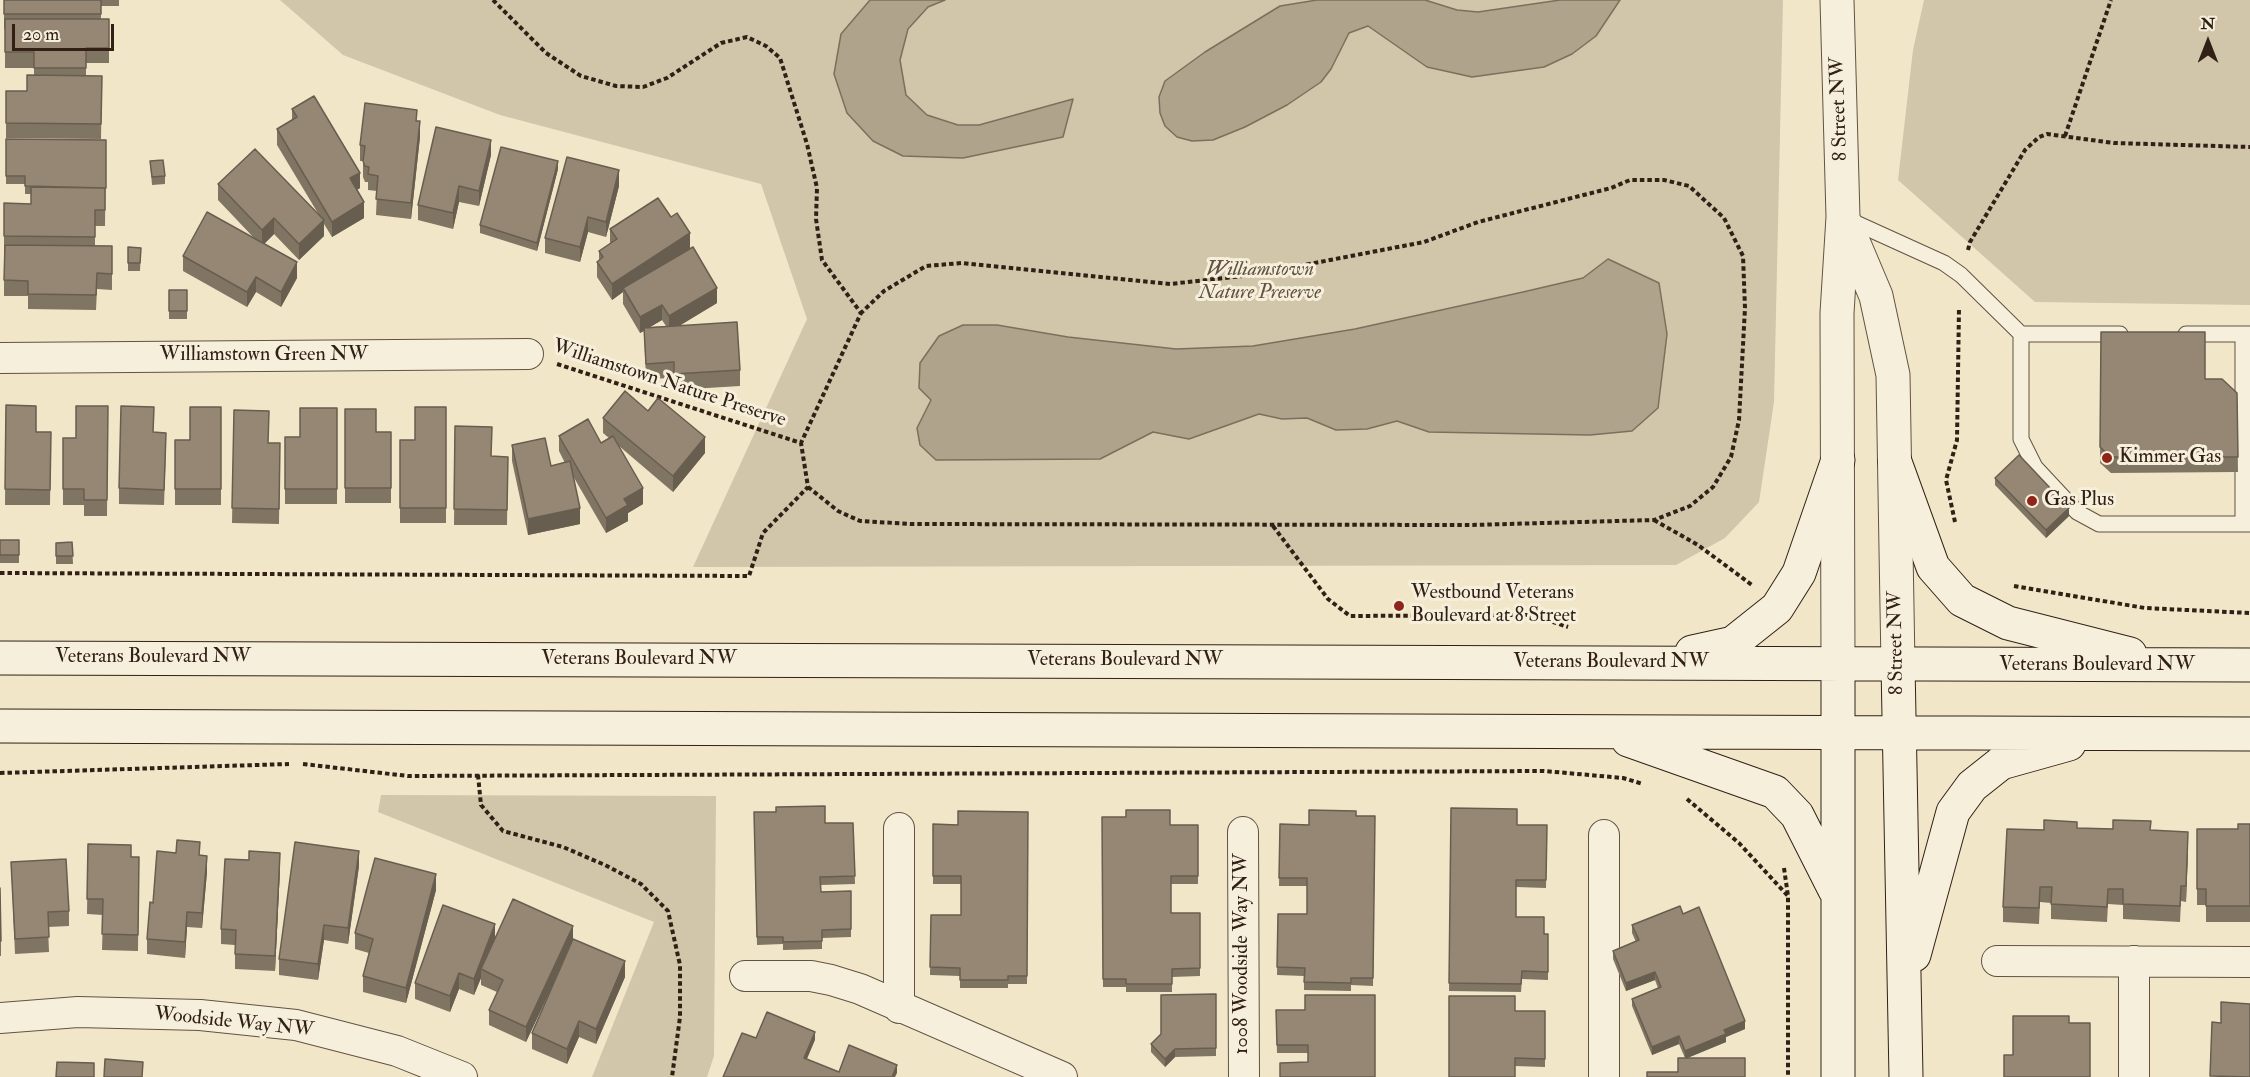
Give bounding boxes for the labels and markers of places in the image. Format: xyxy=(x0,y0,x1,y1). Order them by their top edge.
place label: Kimmer Gas xyxy=(2119,446,2221,470)
marker: Kimmer Gas xyxy=(2100,451,2114,465)
place label: Gas Plus xyxy=(2044,489,2114,513)
marker: Gas Plus xyxy=(2025,494,2039,508)
place label: Westbound Veterans Boulevard at 8 Street xyxy=(1411,582,1576,629)
marker: Westbound Veterans Boulevard at 8 Street xyxy=(1392,599,1406,613)

